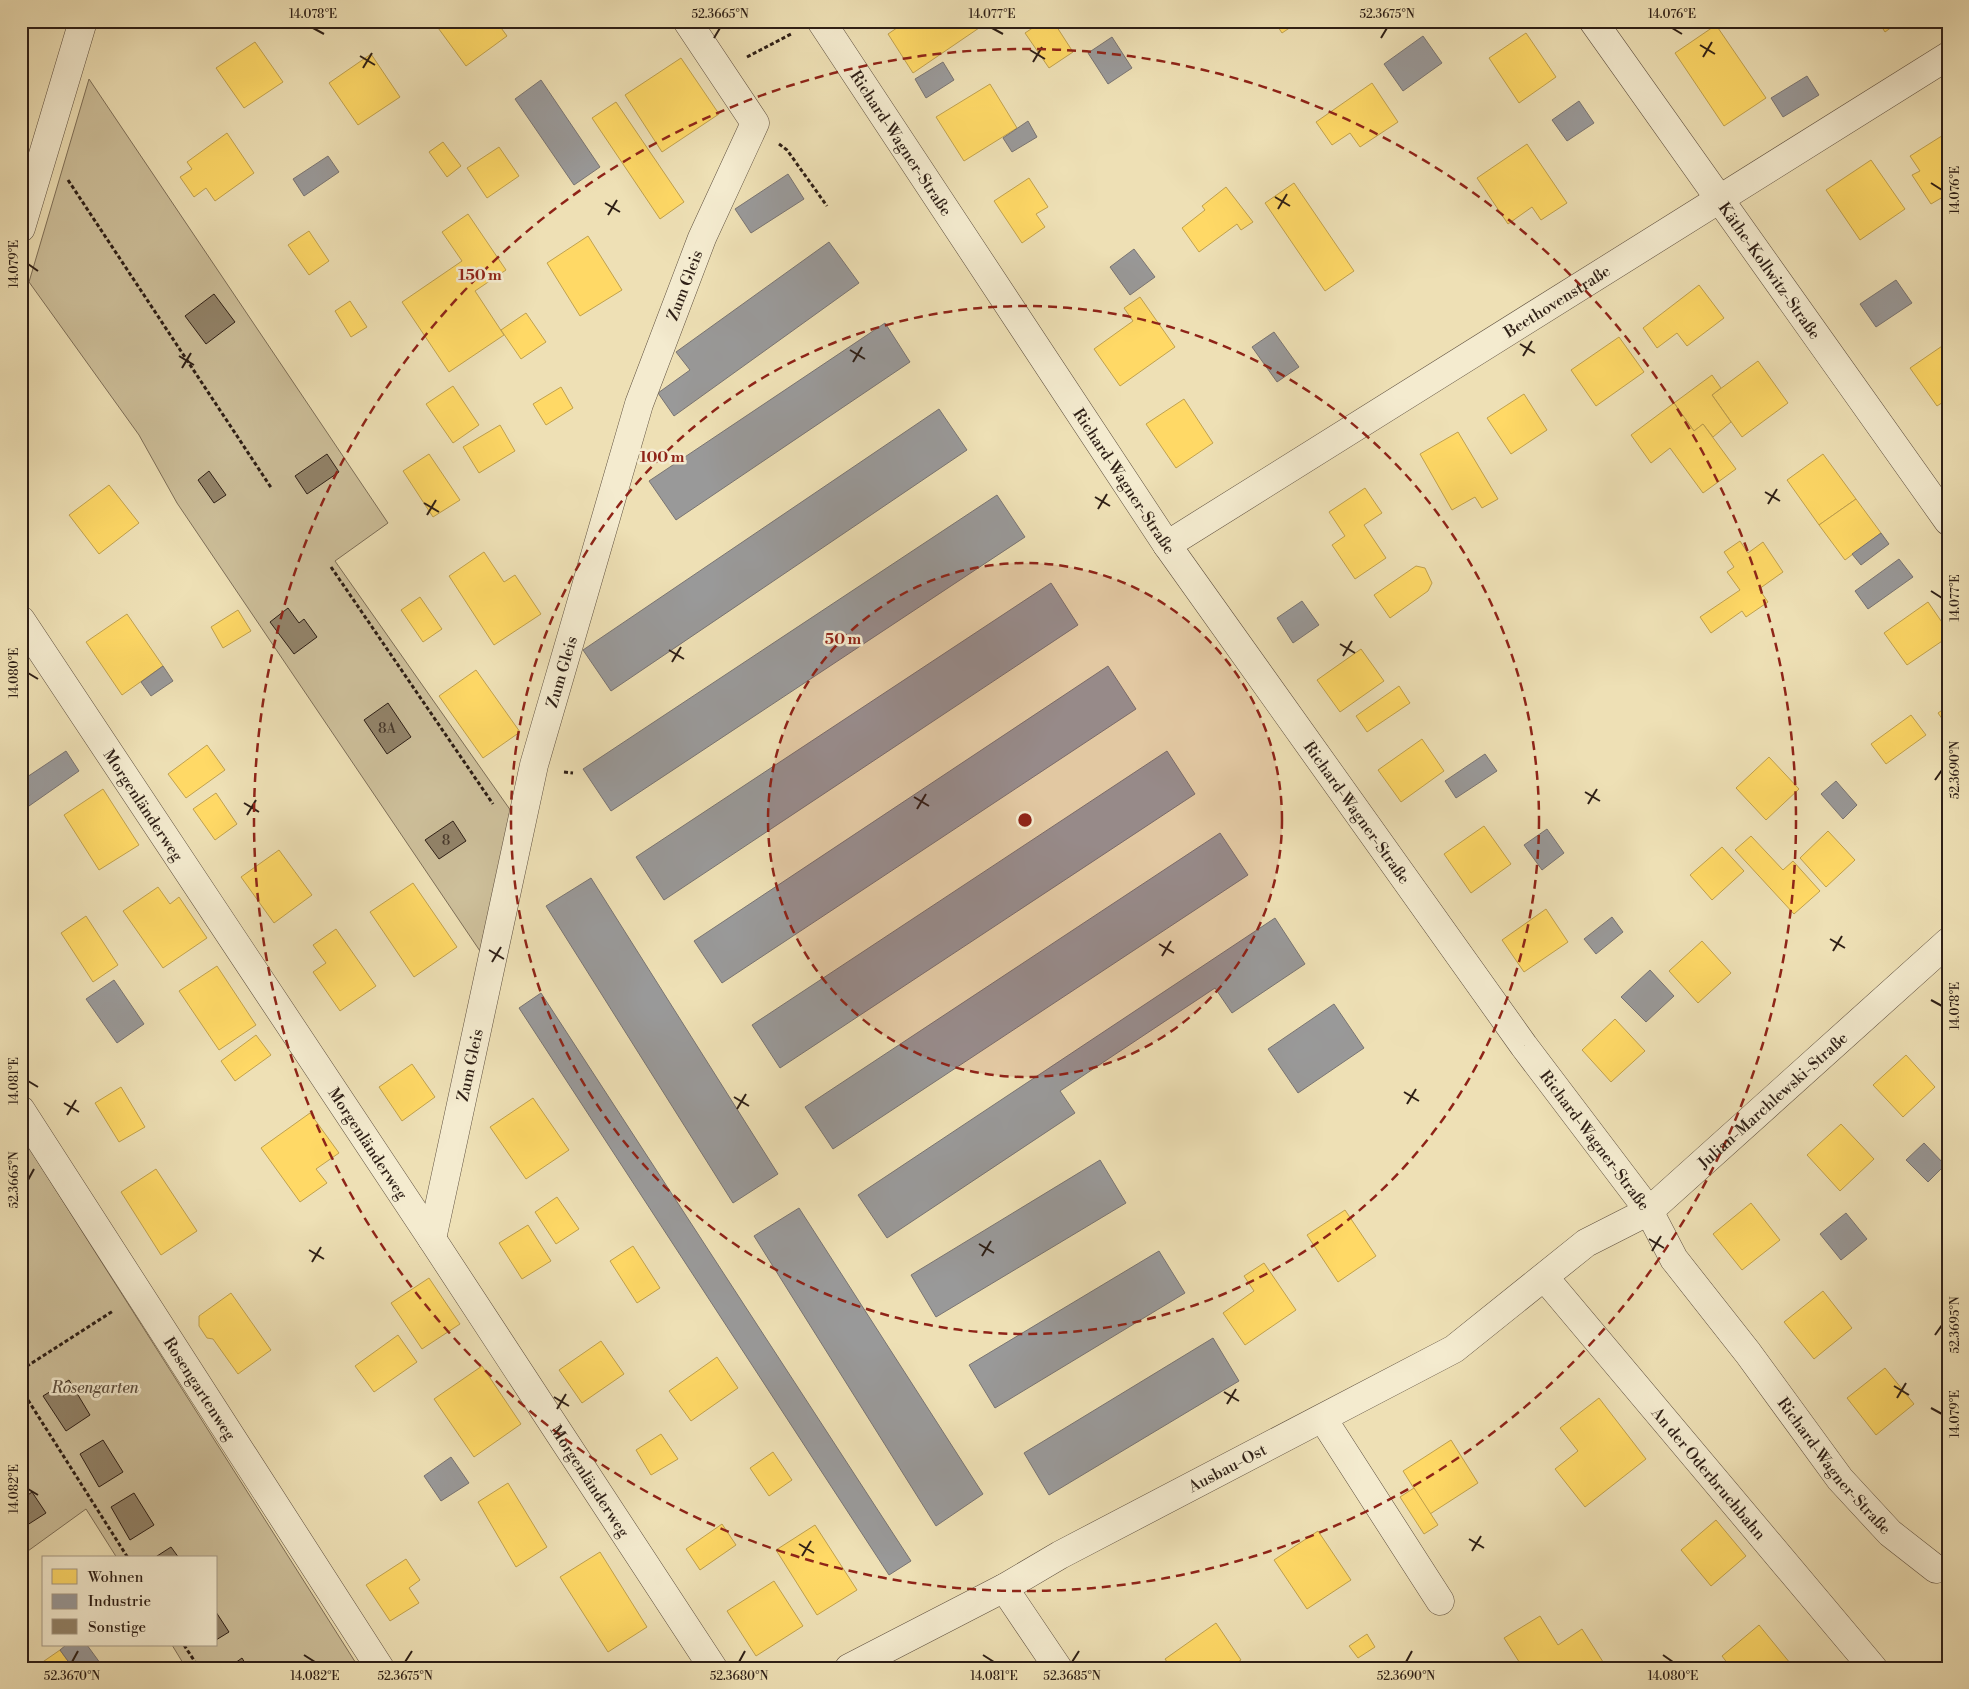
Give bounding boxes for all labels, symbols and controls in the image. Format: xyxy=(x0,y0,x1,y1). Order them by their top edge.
text: 14.078°E xyxy=(289,7,337,22)
text: 52.3665°N xyxy=(691,7,749,22)
text: 14.077°E xyxy=(968,7,1016,22)
text: 52.3675°N xyxy=(1359,7,1415,22)
text: 14.076°E xyxy=(1648,7,1696,22)
street label: Richard-Wagner-Straße xyxy=(845,67,956,220)
text: 14.076°E xyxy=(1948,166,1963,214)
street label: Käthe-Kollwitz-Straße xyxy=(1714,199,1825,343)
text: 14.079°E xyxy=(7,240,22,288)
street label: Zum Gleis xyxy=(663,247,708,323)
street label: Beethovenstraße xyxy=(1500,261,1614,343)
text: 150 m xyxy=(458,266,502,285)
street label: Richard-Wagner-Straße xyxy=(1068,405,1179,558)
text: 100 m xyxy=(640,448,685,467)
text: 14.077°E xyxy=(1948,574,1963,622)
text: 50 m xyxy=(825,630,861,649)
street label: Zum Gleis xyxy=(542,634,582,710)
text: 14.080°E xyxy=(7,648,22,698)
house number: 8A xyxy=(378,720,396,738)
street label: Richard-Wagner-Straße xyxy=(1299,737,1414,888)
text: 52.3690°N xyxy=(1948,741,1963,799)
street label: Morgenländerweg xyxy=(99,746,188,866)
centre of rings xyxy=(1016,811,1034,829)
house number: 8 xyxy=(442,832,450,850)
text: 14.078°E xyxy=(1948,982,1963,1030)
street label: Zum Gleis xyxy=(453,1027,488,1103)
street label: Julian-Marchlewski-Straße xyxy=(1693,1028,1852,1174)
text: 14.081°E xyxy=(7,1057,22,1105)
street label: Richard-Wagner-Straße xyxy=(1535,1067,1654,1215)
street label: Morgenländerweg xyxy=(323,1084,412,1204)
text: 52.3665°N xyxy=(7,1151,22,1209)
text: 52.3695°N xyxy=(1948,1296,1963,1354)
street label: Rosengartenweg xyxy=(159,1334,240,1445)
park label: Rosengarten xyxy=(50,1378,140,1398)
text: 14.079°E xyxy=(1948,1390,1963,1438)
street label: Richard-Wagner-Straße xyxy=(1773,1394,1895,1539)
street label: An der Oderbruchbahn xyxy=(1646,1403,1770,1545)
street label: Morgenländerweg xyxy=(545,1421,634,1542)
street label: Ausbau-Ost xyxy=(1184,1440,1270,1498)
text: 14.082°E xyxy=(7,1464,22,1514)
legend xyxy=(42,1556,218,1646)
text: Wohnen xyxy=(87,1568,143,1587)
text: Industrie xyxy=(88,1592,151,1611)
text: Sonstige xyxy=(88,1618,146,1637)
text: 52.3670°N xyxy=(44,1669,100,1684)
text: 14.082°E xyxy=(290,1669,340,1684)
text: 52.3675°N xyxy=(377,1669,433,1684)
text: 52.3680°N xyxy=(710,1669,768,1684)
text: 14.081°E xyxy=(970,1669,1018,1684)
text: 52.3685°N xyxy=(1043,1669,1101,1684)
text: 52.3690°N xyxy=(1377,1669,1435,1684)
text: 14.080°E xyxy=(1648,1669,1698,1684)

